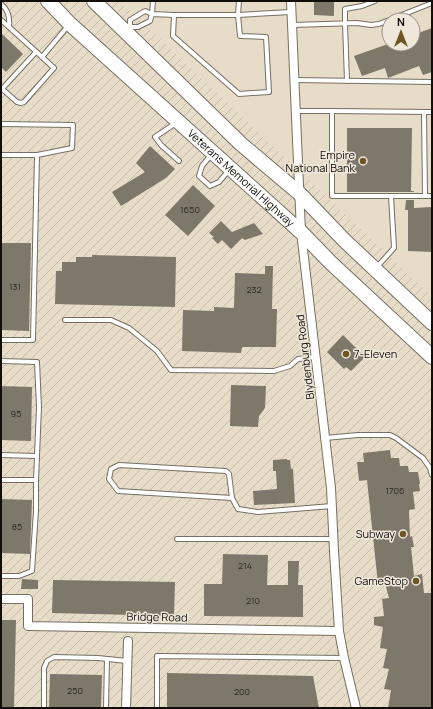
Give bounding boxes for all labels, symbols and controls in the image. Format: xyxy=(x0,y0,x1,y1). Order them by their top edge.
north arrow xyxy=(381,12,421,52)
text: N xyxy=(397,14,405,29)
street label: Veterans Memorial Highway xyxy=(185,126,298,230)
place label: Empire National Bank xyxy=(286,147,356,175)
marker: Empire National Bank xyxy=(358,156,368,166)
house number: 1650 xyxy=(180,203,200,216)
house number: 131 xyxy=(9,280,21,293)
house number: 232 xyxy=(246,283,262,296)
street label: Blydenburg Road xyxy=(292,314,317,401)
place label: 7-Eleven xyxy=(354,346,397,361)
marker: 7-Eleven xyxy=(341,349,351,359)
house number: 95 xyxy=(11,407,21,420)
house number: 1706 xyxy=(385,484,405,497)
house number: 85 xyxy=(12,520,22,533)
place label: Subway xyxy=(356,526,395,541)
marker: Subway xyxy=(398,529,408,539)
house number: 214 xyxy=(238,559,252,572)
place label: GameStop xyxy=(354,573,408,588)
marker: GameStop xyxy=(411,576,421,586)
house number: 210 xyxy=(246,594,260,607)
street label: Bridge Road xyxy=(126,608,188,625)
house number: 250 xyxy=(67,684,83,697)
house number: 200 xyxy=(234,685,250,698)

